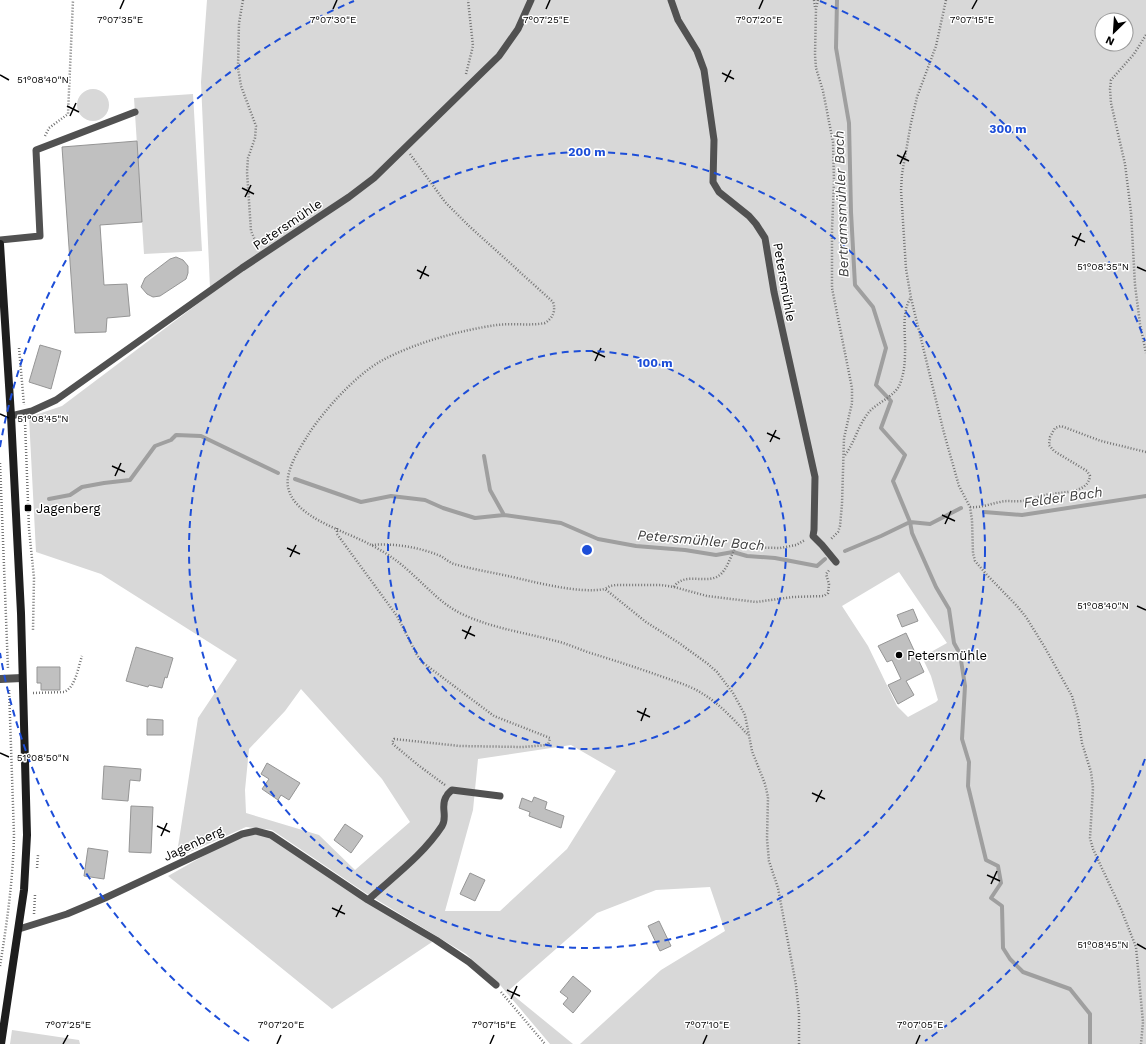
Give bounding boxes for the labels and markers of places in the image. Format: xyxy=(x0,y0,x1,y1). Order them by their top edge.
place label: Jagenberg xyxy=(36,501,101,516)
marker: Jagenberg xyxy=(23,503,33,513)
centre of rings xyxy=(580,543,594,557)
place label: Petersmühle xyxy=(907,648,987,663)
marker: Petersmühle xyxy=(894,650,904,660)

